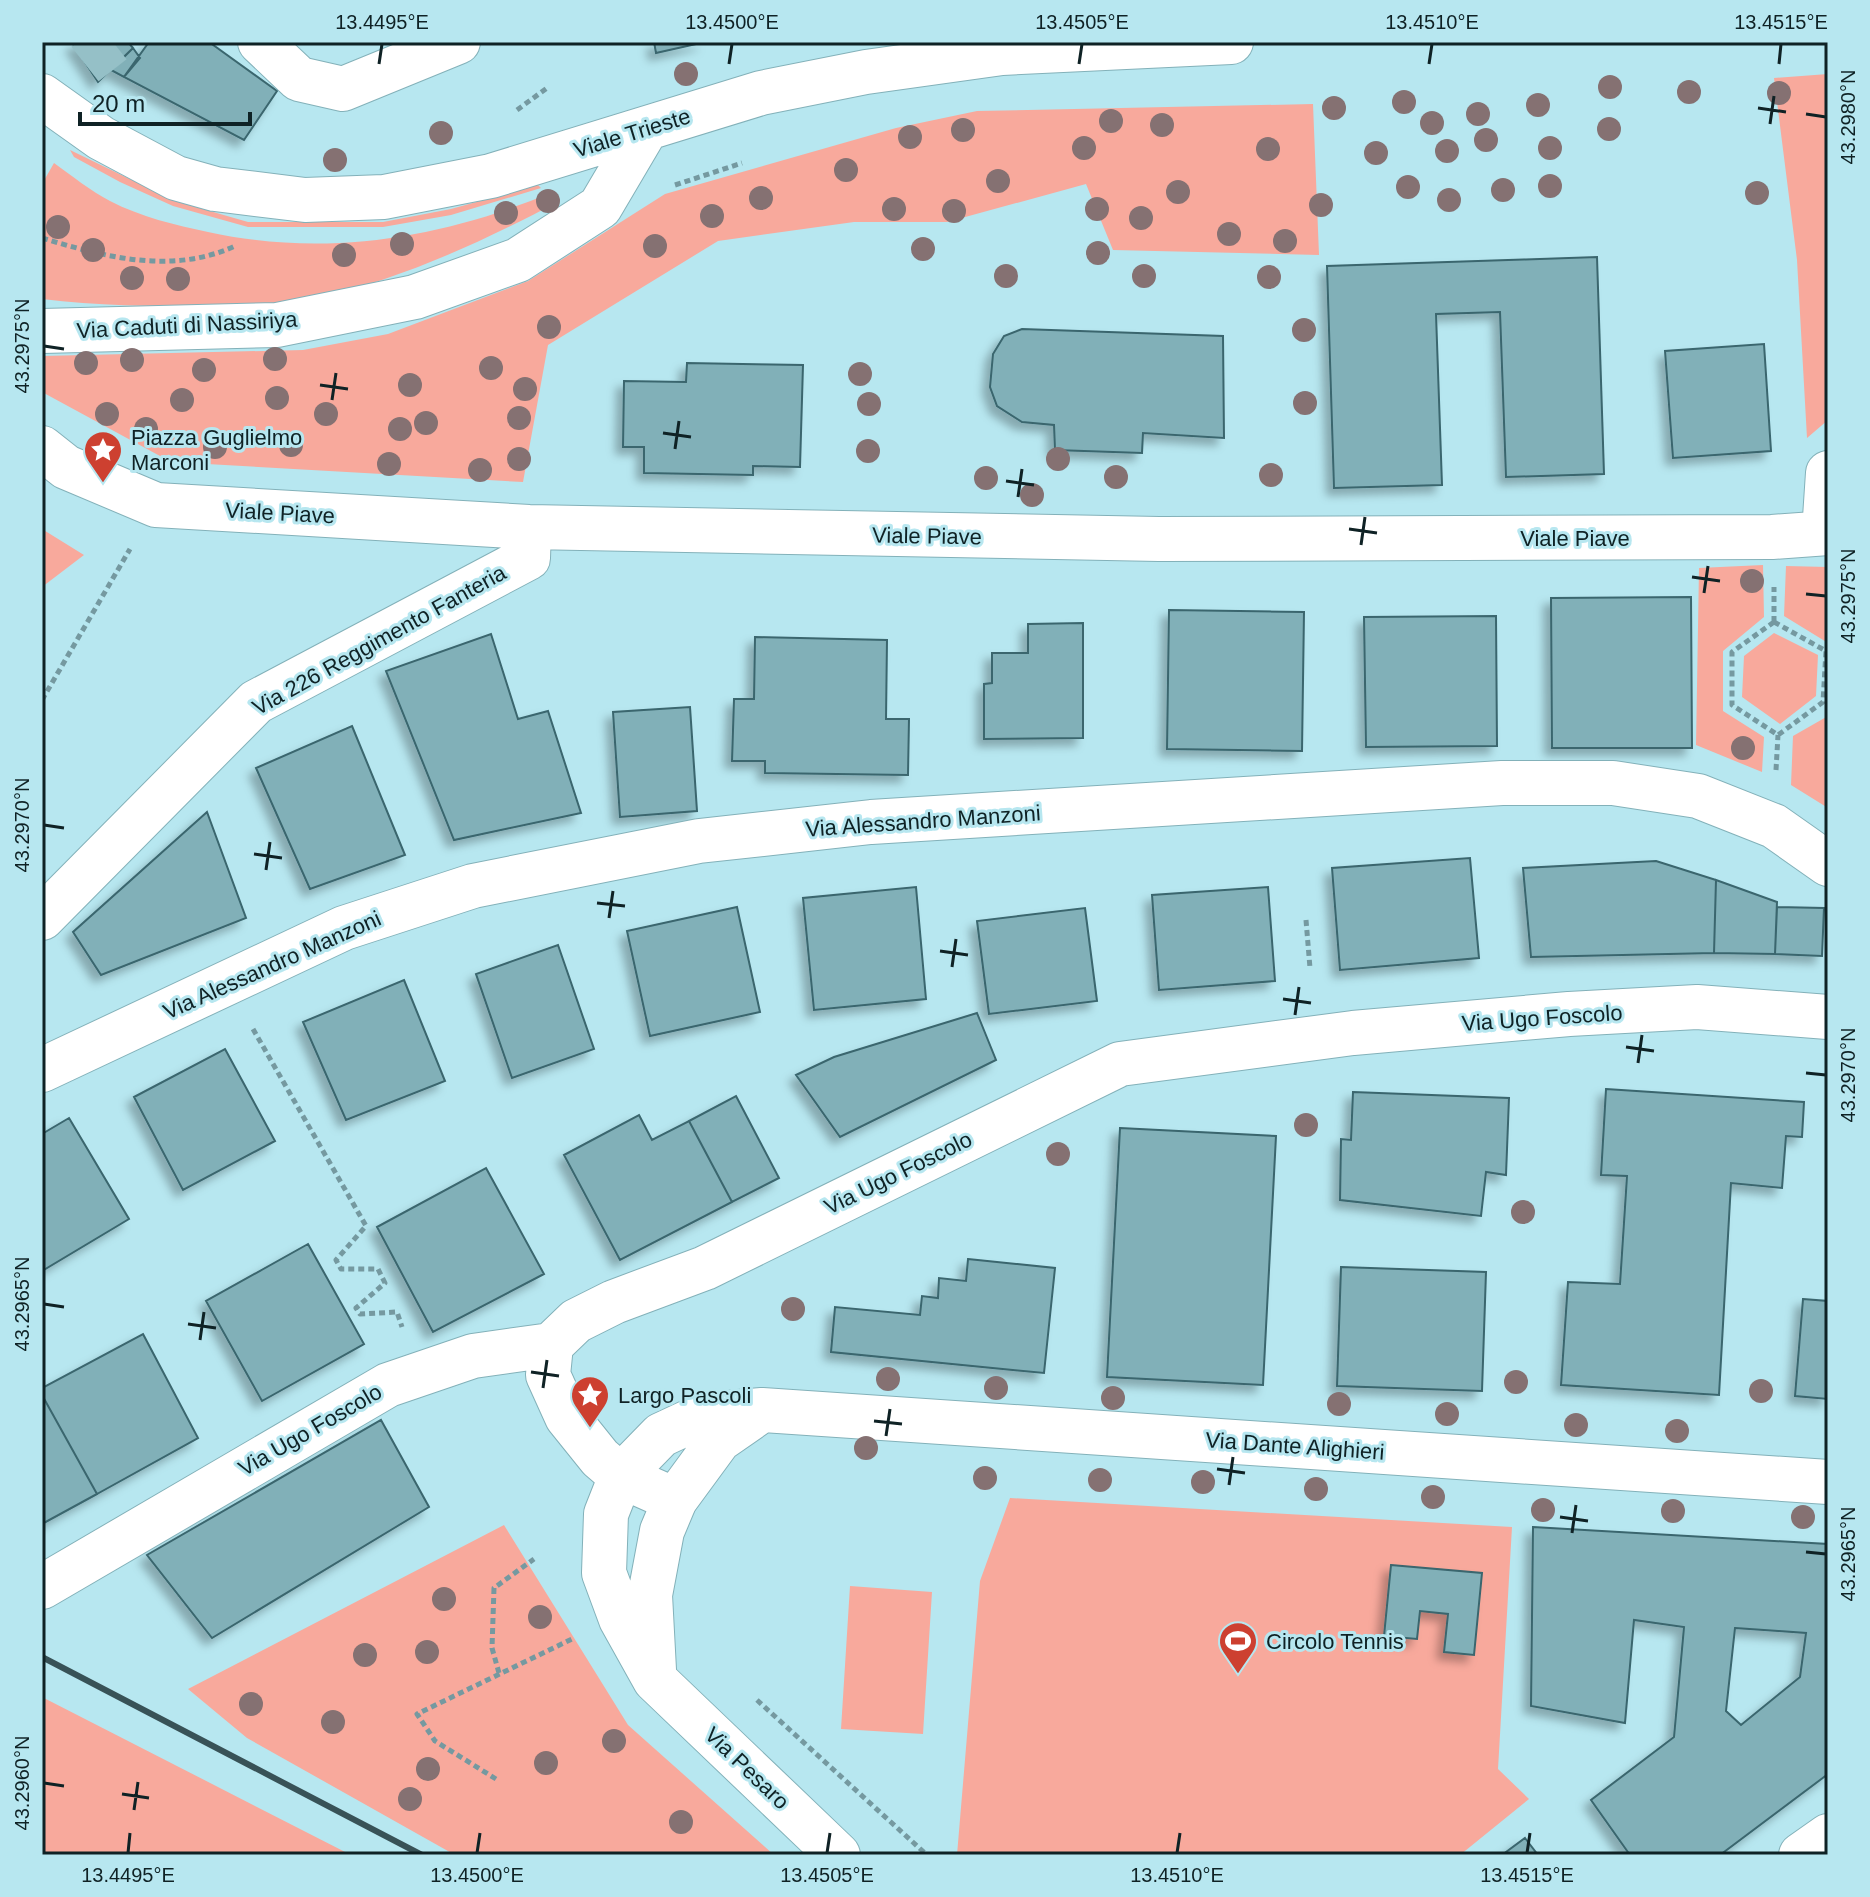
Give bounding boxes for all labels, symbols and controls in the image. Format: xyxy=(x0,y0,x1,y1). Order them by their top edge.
text: 13.4495°E xyxy=(335,11,429,33)
text: 13.4500°E xyxy=(685,11,779,33)
text: 13.4505°E xyxy=(1035,11,1129,33)
text: 13.4510°E xyxy=(1385,11,1479,33)
text: 13.4515°E xyxy=(1734,11,1828,33)
text: 43.2980°N xyxy=(1837,70,1859,164)
scale bar xyxy=(80,76,250,126)
text: 20 m xyxy=(92,90,145,117)
street label: Viale Trieste xyxy=(571,103,693,163)
text: 43.2975°N xyxy=(11,299,33,393)
street label: Via Caduti di Nassiriya xyxy=(76,307,299,343)
place label: Piazza Guglielmo Marconi xyxy=(131,425,302,475)
place icon: Piazza Guglielmo Marconi xyxy=(82,429,124,484)
street label: Viale Piave xyxy=(225,498,335,528)
street label: Viale Piave xyxy=(872,523,982,549)
street label: Viale Piave xyxy=(1520,526,1630,551)
text: 43.2975°N xyxy=(1837,549,1859,643)
street label: Via 226 Reggimento Fanteria xyxy=(248,559,511,720)
text: 43.2970°N xyxy=(11,778,33,872)
street label: Via Alessandro Manzoni xyxy=(805,800,1041,842)
street label: Via Alessandro Manzoni xyxy=(159,906,385,1024)
street label: Via Ugo Foscolo xyxy=(1461,1000,1623,1036)
text: 43.2970°N xyxy=(1837,1028,1859,1122)
street label: Via Ugo Foscolo xyxy=(820,1126,976,1220)
text: 43.2965°N xyxy=(11,1257,33,1351)
place icon: Largo Pascoli xyxy=(569,1374,611,1429)
street label: Via Ugo Foscolo xyxy=(234,1379,386,1481)
place label: Largo Pascoli xyxy=(618,1383,751,1408)
street label: Via Dante Alighieri xyxy=(1205,1427,1385,1465)
text: 43.2965°N xyxy=(1837,1507,1859,1601)
sports icon: Circolo Tennis xyxy=(1217,1620,1259,1675)
place label: Circolo Tennis xyxy=(1266,1629,1404,1654)
street label: Via Pesaro xyxy=(700,1722,794,1814)
text: 43.2960°N xyxy=(11,1736,33,1830)
text: 13.4495°E xyxy=(81,1864,175,1886)
text: 13.4500°E xyxy=(430,1864,524,1886)
text: 13.4505°E xyxy=(780,1864,874,1886)
text: 13.4510°E xyxy=(1130,1864,1224,1886)
text: 13.4515°E xyxy=(1480,1864,1574,1886)

